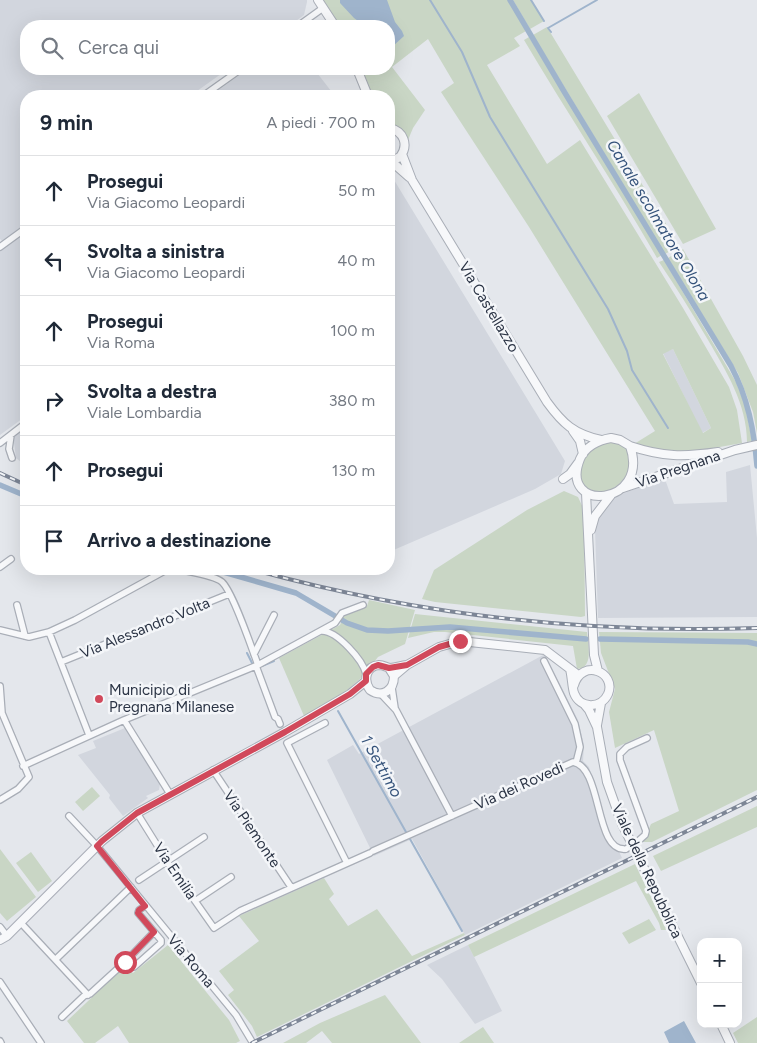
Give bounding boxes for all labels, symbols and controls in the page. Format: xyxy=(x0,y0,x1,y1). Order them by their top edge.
search box xyxy=(20,20,395,75)
icon: search xyxy=(38,34,66,62)
text: Cerca qui xyxy=(78,36,159,59)
text: 9 min xyxy=(40,110,93,135)
text: A piedi · 700 m xyxy=(267,113,375,132)
water label: Canale scolmatore Olona xyxy=(603,136,714,304)
text: Prosegui xyxy=(87,170,163,193)
icon: ahead xyxy=(40,177,68,205)
text: 50 m xyxy=(338,181,375,200)
text: Via Giacomo Leopardi xyxy=(87,193,245,212)
text: Svolta a sinistra xyxy=(87,240,225,263)
icon: left xyxy=(40,247,68,275)
text: 40 m xyxy=(337,251,375,270)
street label: Via Castellazzo xyxy=(455,259,523,356)
text: Via Giacomo Leopardi xyxy=(87,263,245,282)
text: Prosegui xyxy=(87,310,163,333)
icon: ahead xyxy=(40,317,68,345)
text: 100 m xyxy=(330,321,375,340)
text: Via Roma xyxy=(87,333,155,352)
text: Svolta a destra xyxy=(87,380,217,403)
icon: right xyxy=(40,387,68,415)
text: 380 m xyxy=(329,391,375,410)
text: Viale Lombardia xyxy=(87,403,202,422)
street label: Via Pregnana xyxy=(633,446,723,492)
icon: ahead xyxy=(40,457,68,485)
text: Prosegui xyxy=(87,459,163,482)
text: 130 m xyxy=(332,461,375,480)
icon: arrive xyxy=(40,527,68,555)
text: Arrivo a destinazione xyxy=(87,529,271,552)
street label: Via Alessandro Volta xyxy=(78,594,212,662)
route end xyxy=(449,630,472,653)
place label: Municipio di Pregnana Milanese xyxy=(109,681,234,716)
marker: Municipio di Pregnana Milanese xyxy=(93,693,105,705)
water label: 1 Settimo xyxy=(357,732,406,801)
street label: Via dei Rovedi xyxy=(472,758,566,814)
street label: Via Piemonte xyxy=(220,787,284,871)
street label: Viale della Repubblica xyxy=(608,801,686,941)
street label: Via Emilia xyxy=(149,839,201,903)
street label: Via Roma xyxy=(164,931,218,991)
map controls xyxy=(697,938,742,1028)
button: + xyxy=(697,938,742,983)
route start xyxy=(114,951,137,974)
button: − xyxy=(697,983,742,1028)

